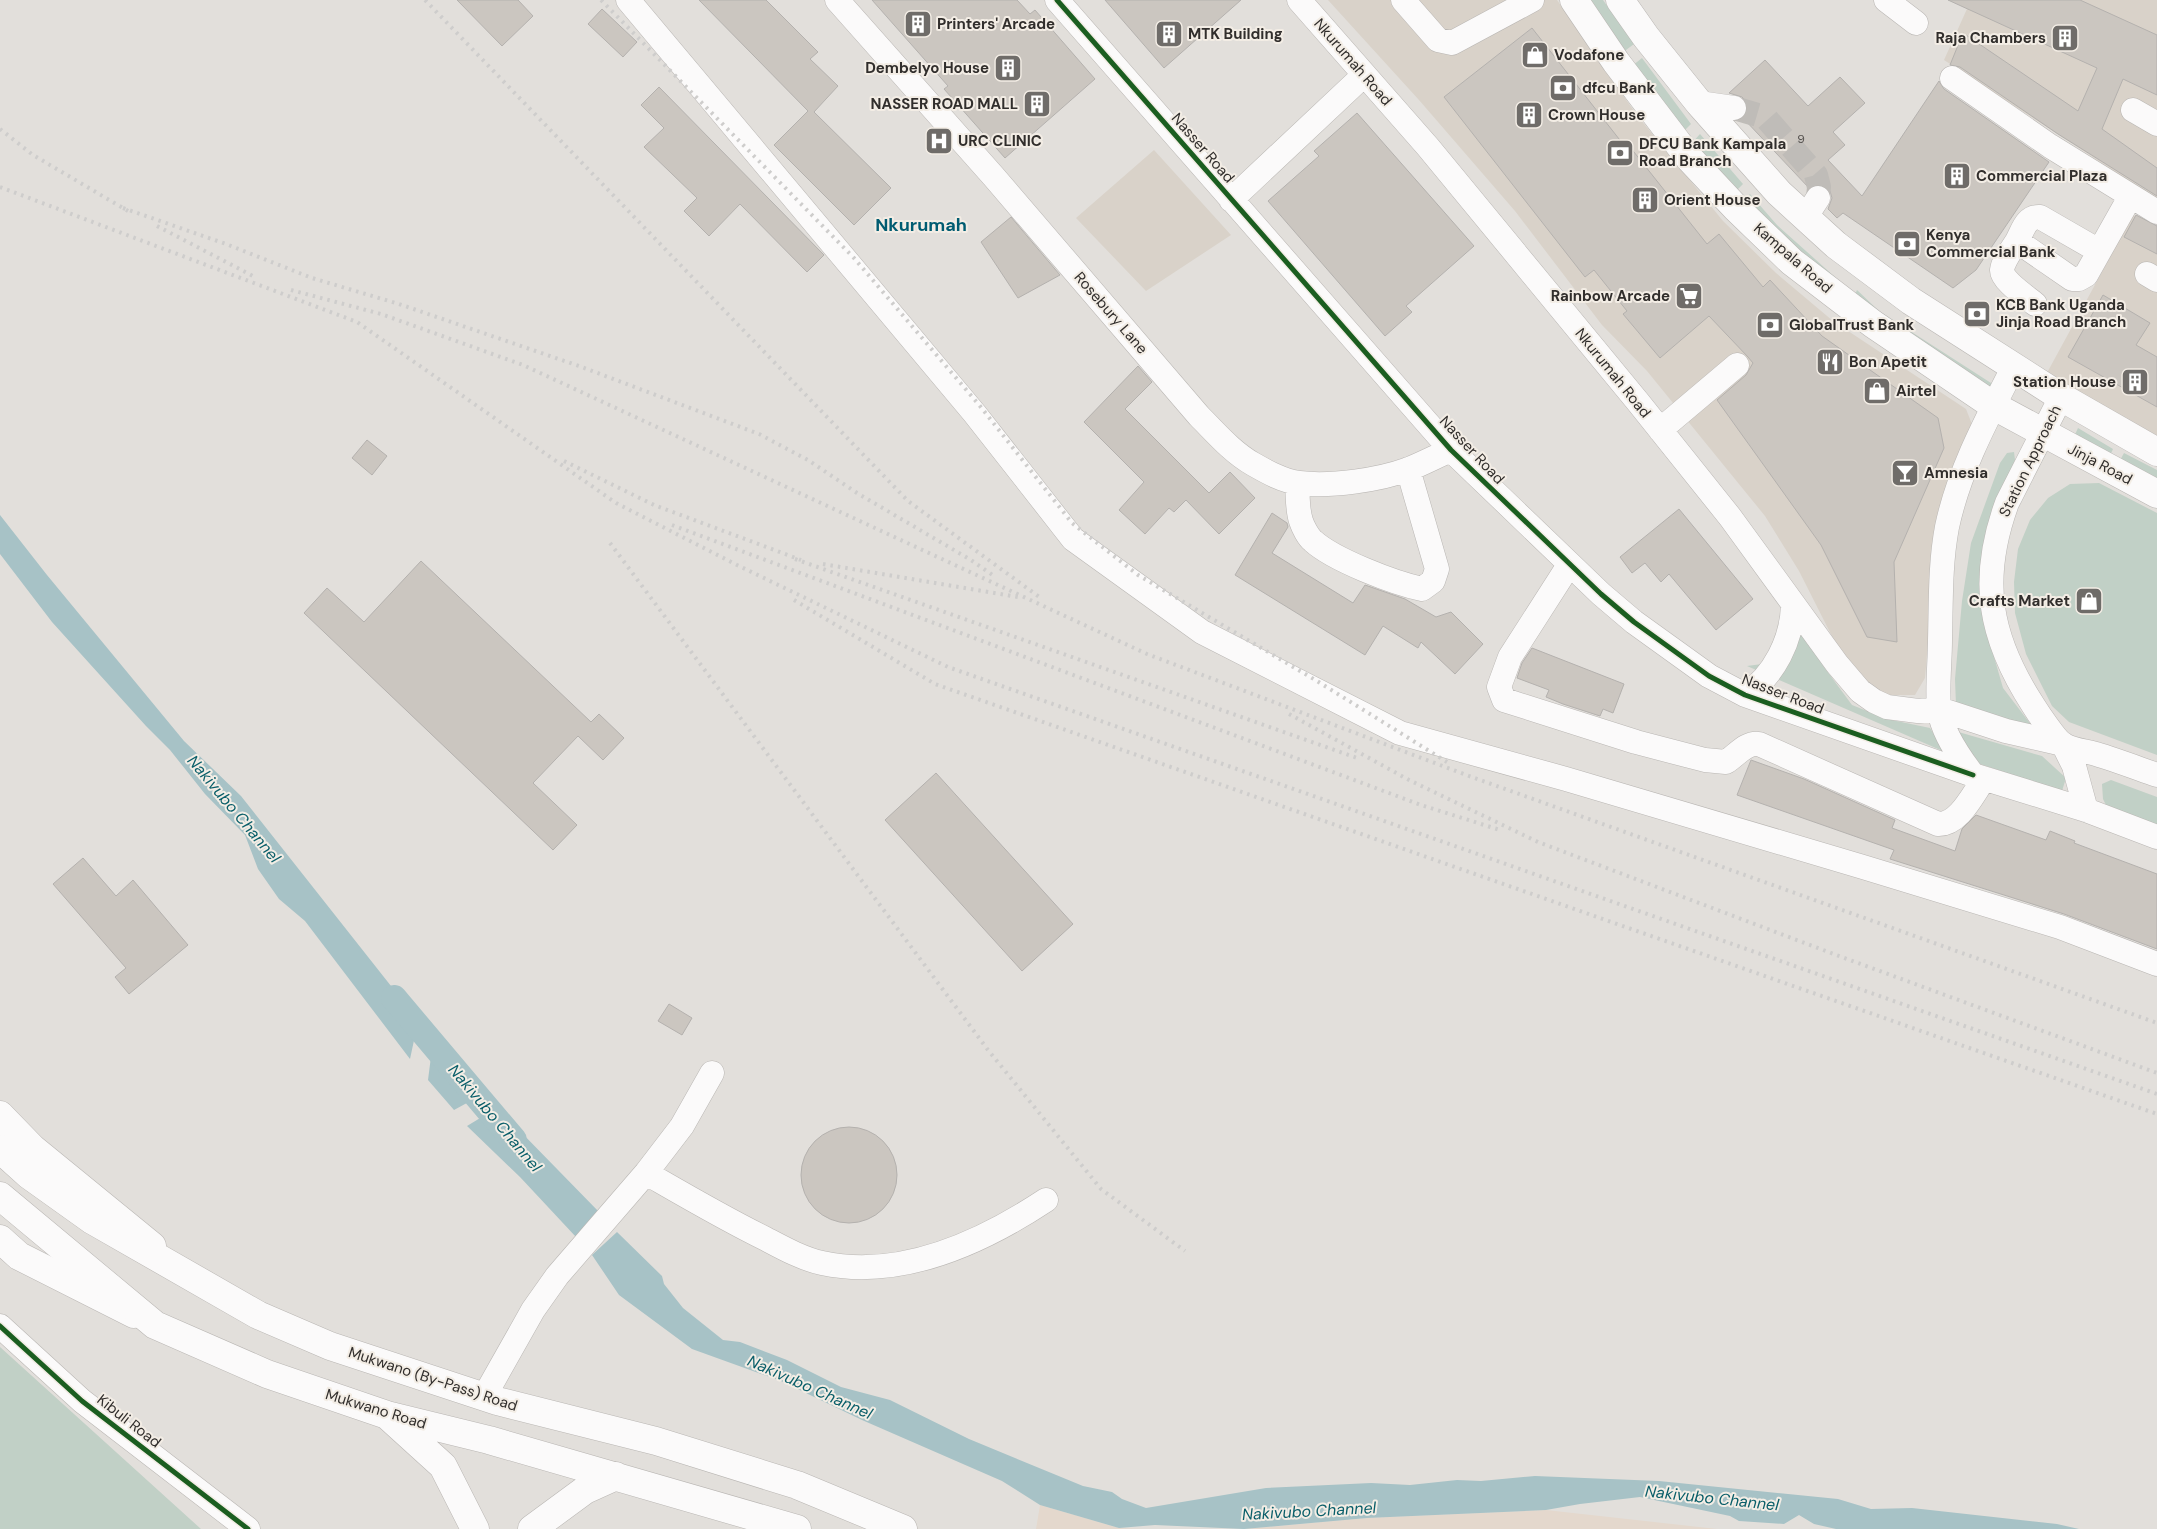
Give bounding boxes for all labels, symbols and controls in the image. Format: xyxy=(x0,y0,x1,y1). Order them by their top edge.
building icon: Printers' Arcade xyxy=(903,9,933,39)
place label: Printers' Arcade xyxy=(937,14,1055,34)
street label: Nkurumah Road xyxy=(1309,14,1397,110)
building icon: MTK Building xyxy=(1154,19,1184,49)
building icon: Raja Chambers xyxy=(2050,23,2080,53)
place label: MTK Building xyxy=(1188,24,1283,44)
place label: Raja Chambers xyxy=(1935,28,2046,48)
shop icon: Vodafone xyxy=(1520,40,1550,70)
place label: Vodafone xyxy=(1554,45,1624,65)
building icon: Dembelyo House xyxy=(993,53,1023,83)
place label: Dembelyo House xyxy=(865,58,989,78)
bank icon: dfcu Bank xyxy=(1548,73,1578,103)
place label: dfcu Bank xyxy=(1582,78,1656,98)
building icon: NASSER ROAD MALL xyxy=(1022,89,1052,119)
place label: NASSER ROAD MALL xyxy=(871,94,1018,114)
building icon: Crown House xyxy=(1514,100,1544,130)
place label: Crown House xyxy=(1548,105,1645,125)
street label: Nasser Road xyxy=(1167,109,1239,187)
hospital icon: URC CLINIC xyxy=(924,126,954,156)
place label: URC CLINIC xyxy=(958,131,1042,151)
house number: 9 xyxy=(1797,131,1805,147)
place label: DFCU Bank Kampala Road Branch xyxy=(1639,134,1786,171)
bank icon: DFCU Bank Kampala Road Branch xyxy=(1605,138,1635,168)
building icon: Commercial Plaza xyxy=(1942,161,1972,191)
place label: Commercial Plaza xyxy=(1976,166,2107,186)
building icon: Orient House xyxy=(1630,185,1660,215)
place label: Orient House xyxy=(1664,190,1760,210)
district label: Nkurumah xyxy=(875,213,967,237)
street label: Kampala Road xyxy=(1749,218,1837,298)
place label: Kenya Commercial Bank xyxy=(1926,225,2056,262)
bank icon: Kenya Commercial Bank xyxy=(1892,229,1922,259)
street label: Rosebury Lane xyxy=(1070,268,1152,358)
supermarket icon: Rainbow Arcade xyxy=(1674,281,1704,311)
place label: Rainbow Arcade xyxy=(1551,286,1670,306)
place label: KCB Bank Uganda Jinja Road Branch xyxy=(1996,295,2126,332)
bank icon: KCB Bank Uganda Jinja Road Branch xyxy=(1962,299,1992,329)
bank icon: GlobalTrust Bank xyxy=(1755,310,1785,340)
place label: GlobalTrust Bank xyxy=(1789,315,1914,335)
street label: Nkurumah Road xyxy=(1571,324,1655,422)
restaurant icon: Bon Apetit xyxy=(1815,347,1845,377)
place label: Bon Apetit xyxy=(1849,352,1927,372)
building icon: Station House xyxy=(2120,367,2150,397)
place label: Station House xyxy=(2013,372,2116,392)
shop icon: Airtel xyxy=(1862,376,1892,406)
place label: Airtel xyxy=(1896,381,1936,401)
street label: Station Approach xyxy=(1994,402,2066,520)
street label: Nasser Road xyxy=(1435,412,1509,488)
street label: Jinja Road xyxy=(2064,439,2136,489)
bar icon: Amnesia xyxy=(1890,458,1920,488)
place label: Amnesia xyxy=(1924,463,1988,483)
shop icon: Crafts Market xyxy=(2074,586,2104,616)
place label: Crafts Market xyxy=(1969,591,2070,611)
street label: Nasser Road xyxy=(1739,669,1827,719)
water label: Nakivubo Channel xyxy=(183,751,286,868)
water label: Nakivubo Channel xyxy=(444,1060,547,1177)
street label: Mukwano (By-Pass) Road xyxy=(346,1342,520,1416)
water label: Nakivubo Channel xyxy=(744,1350,876,1424)
street label: Mukwano Road xyxy=(323,1384,429,1434)
street label: Kibuli Road xyxy=(93,1390,165,1452)
water label: Nakivubo Channel xyxy=(1644,1481,1780,1516)
water label: Nakivubo Channel xyxy=(1241,1497,1377,1525)

